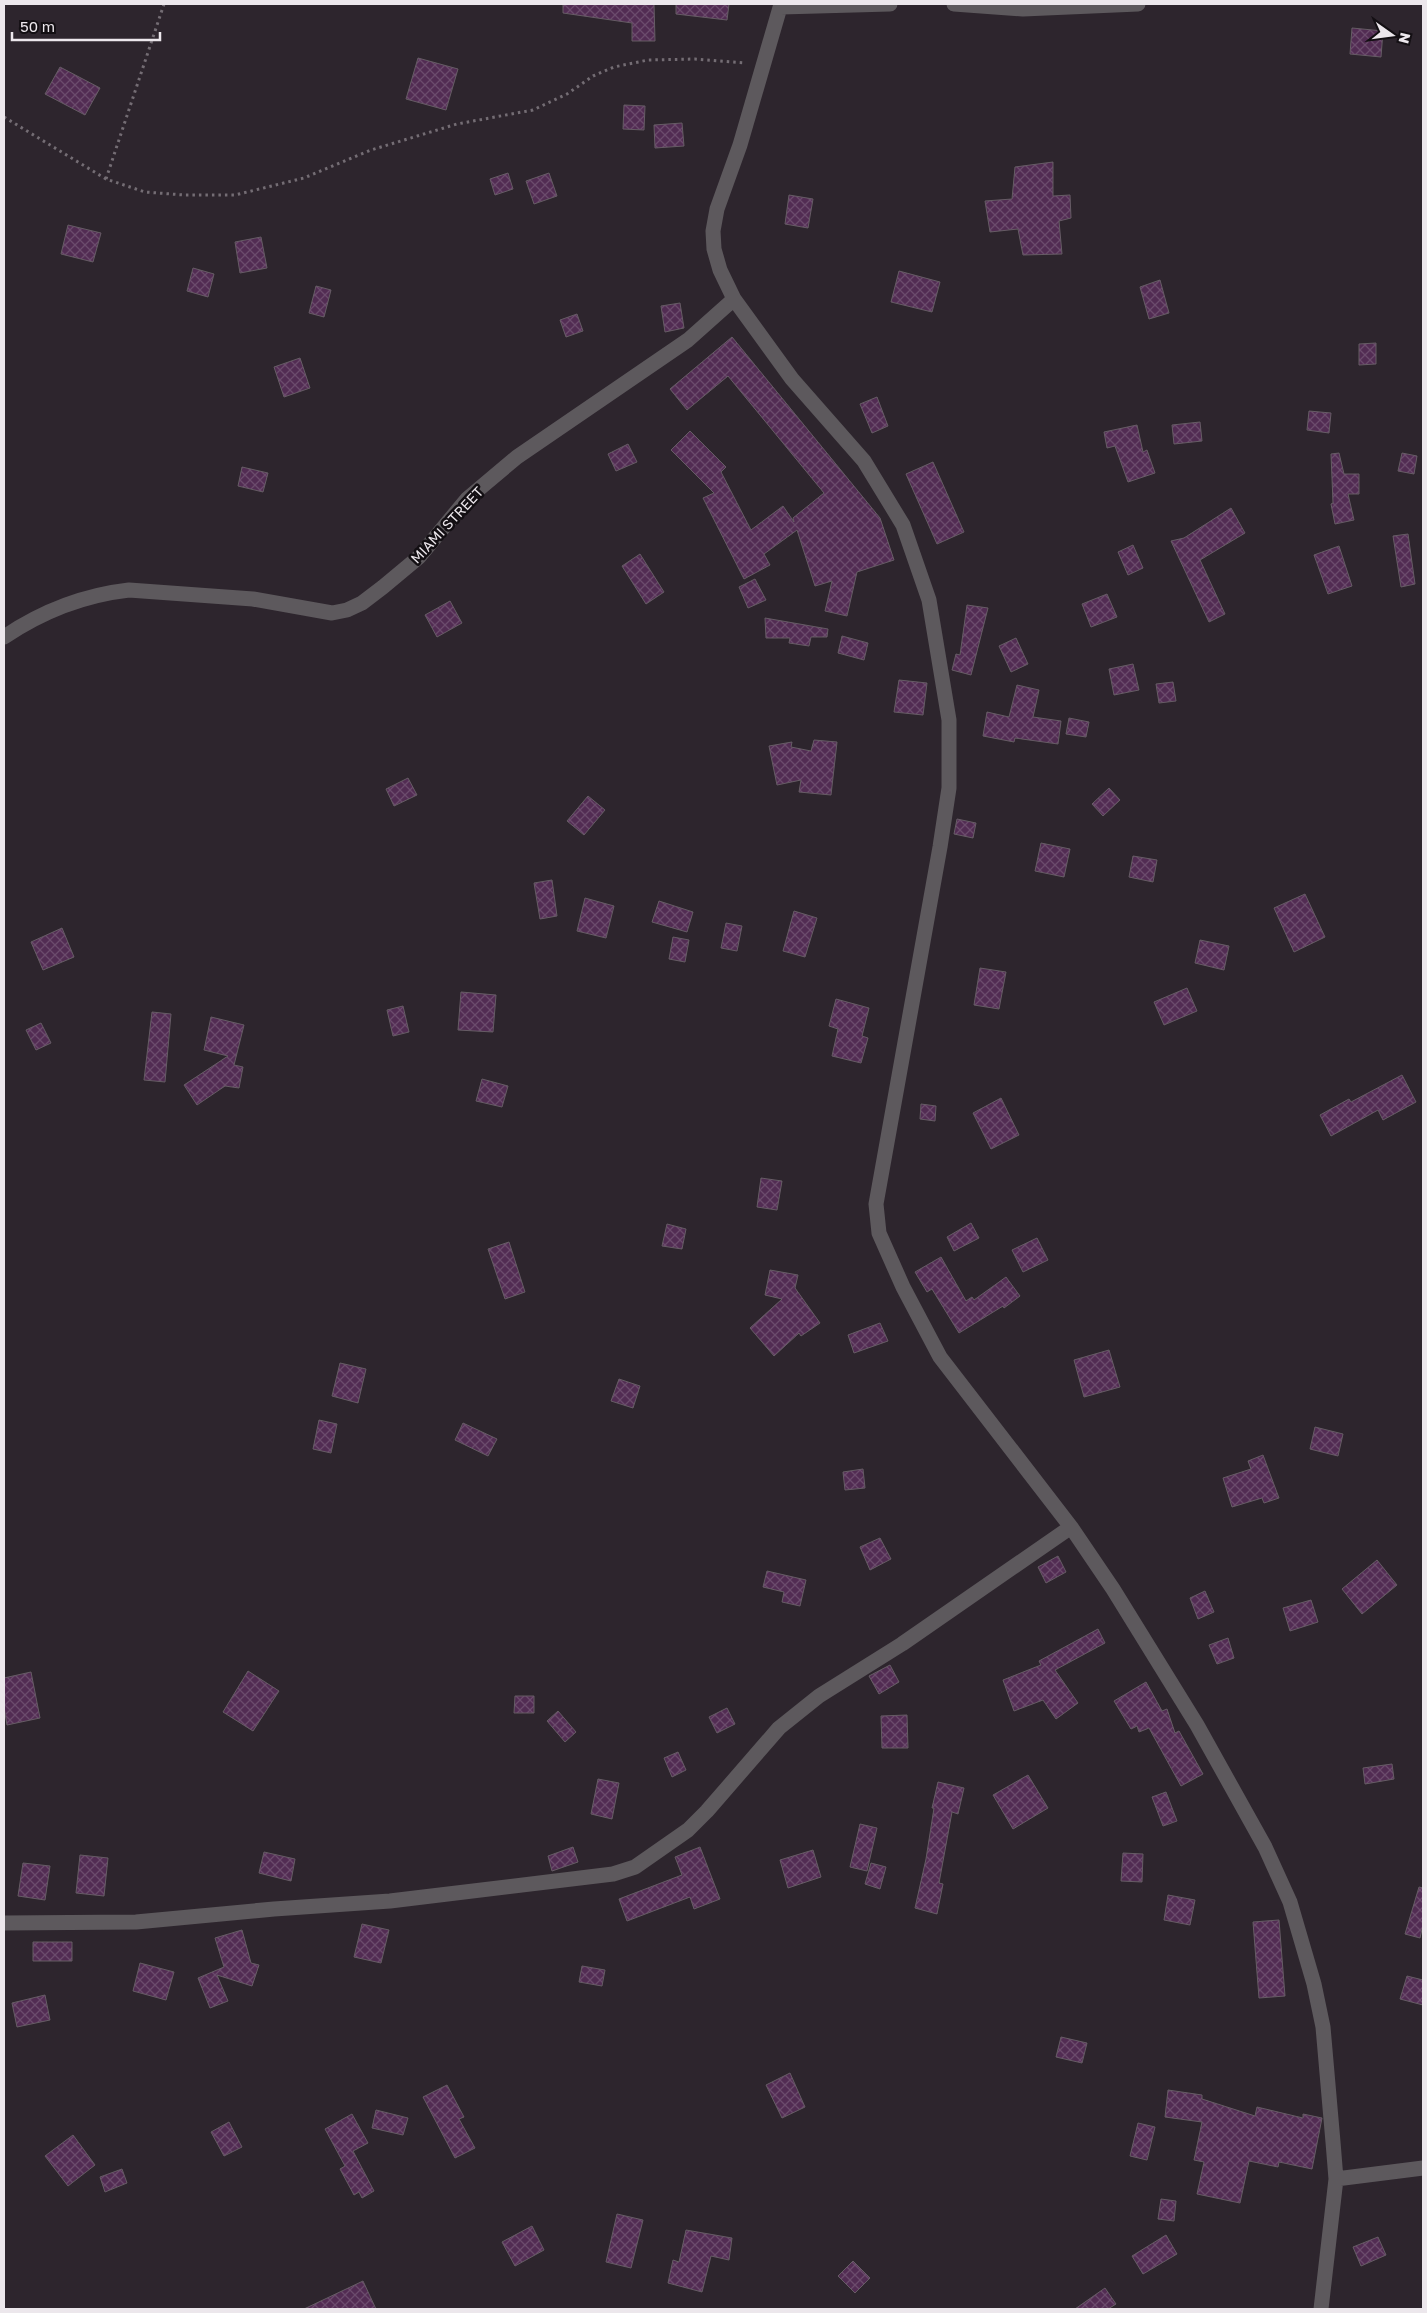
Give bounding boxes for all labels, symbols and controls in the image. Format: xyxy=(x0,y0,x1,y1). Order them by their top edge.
scale bar xyxy=(12,10,160,42)
north arrow xyxy=(1367,10,1417,60)
text: 50 m xyxy=(20,17,55,35)
text: N xyxy=(1396,31,1415,45)
street label: MIAMI STREET xyxy=(407,483,487,567)

